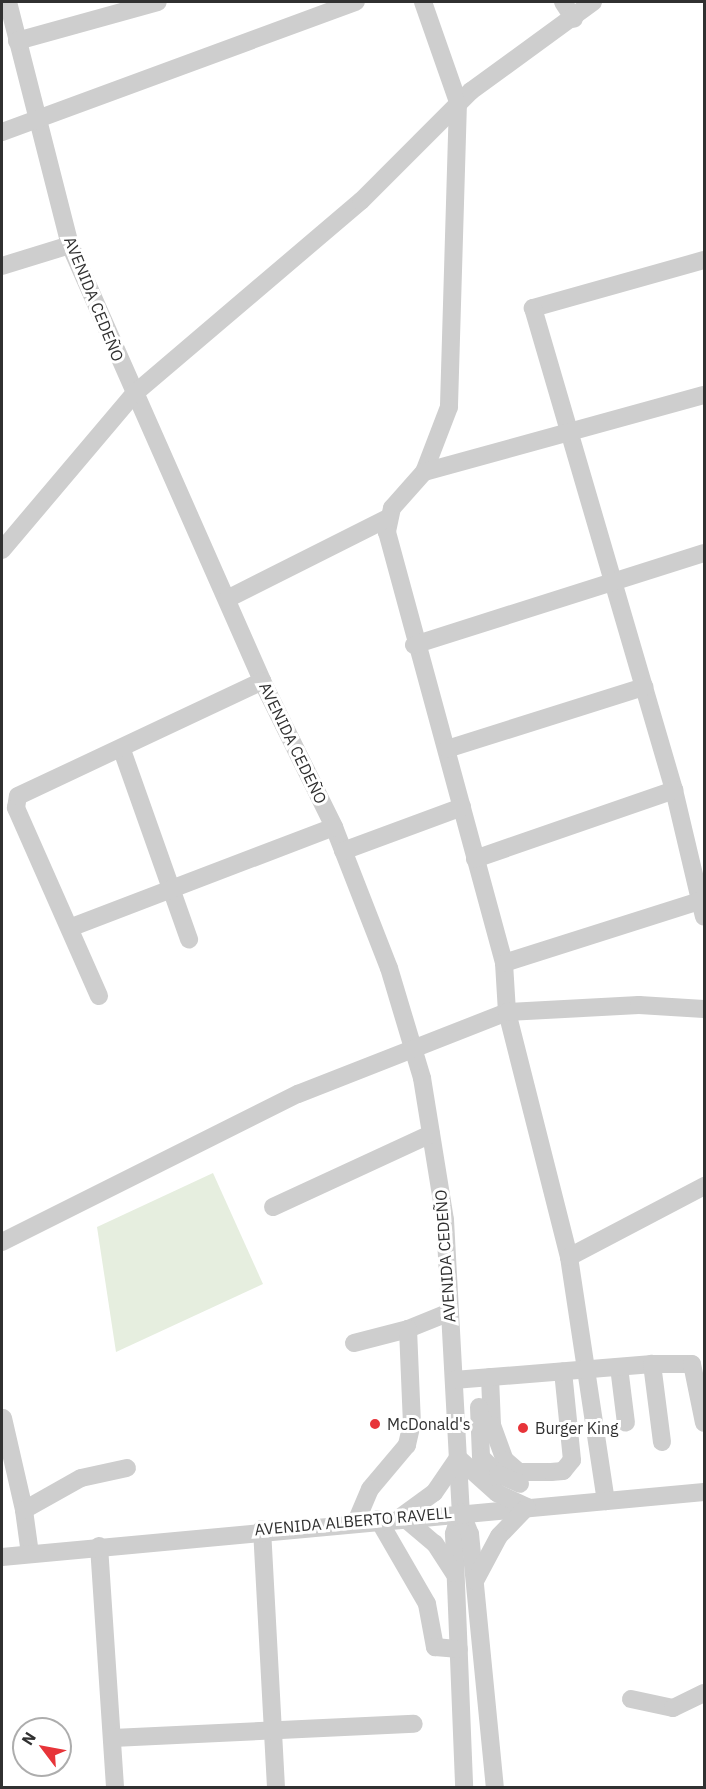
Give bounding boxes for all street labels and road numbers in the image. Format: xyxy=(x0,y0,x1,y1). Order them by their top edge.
street label: AVENIDA CEDEÑO xyxy=(60,234,128,364)
street label: AVENIDA CEDEÑO xyxy=(255,679,331,807)
street label: AVENIDA CEDEÑO xyxy=(431,1189,459,1323)
street label: AVENIDA ALBERTO RAVELL xyxy=(254,1503,452,1539)

